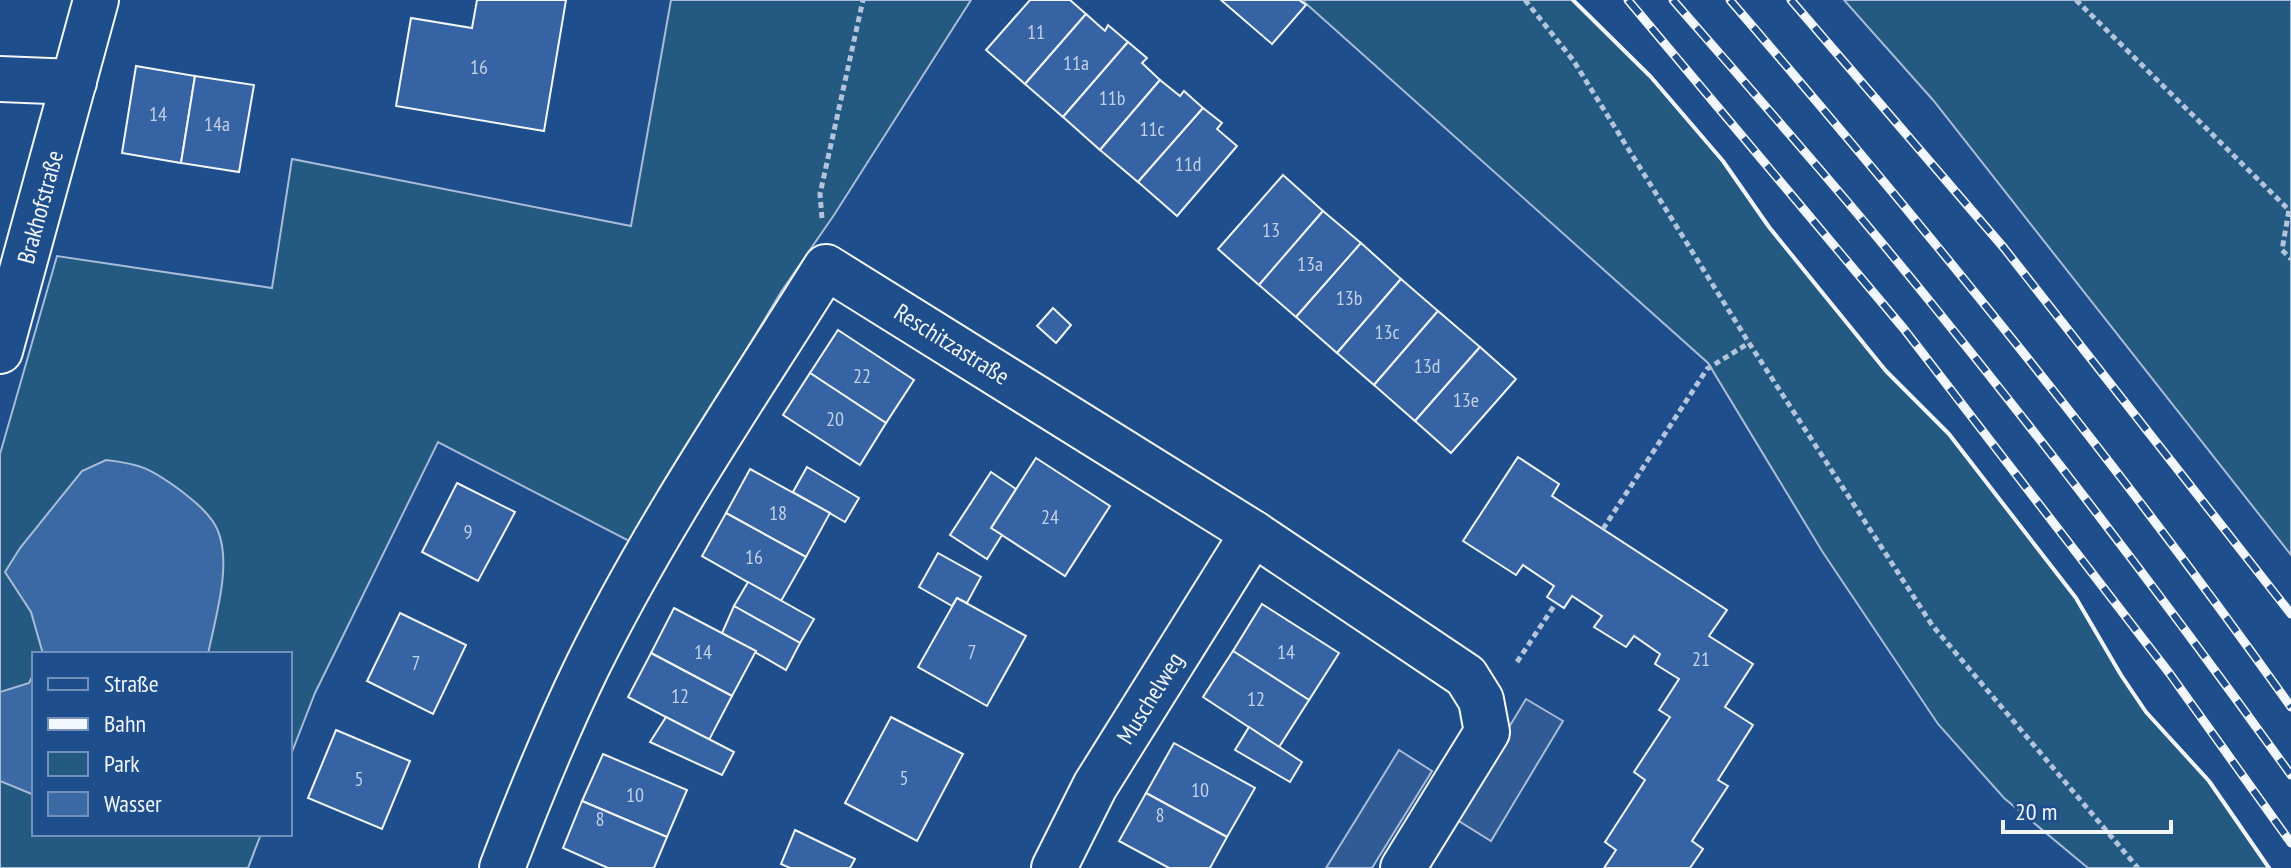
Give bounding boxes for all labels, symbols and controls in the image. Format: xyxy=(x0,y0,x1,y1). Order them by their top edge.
house number: 11 xyxy=(1027,19,1045,45)
house number: 11a xyxy=(1063,50,1089,76)
house number: 16 xyxy=(470,54,488,80)
house number: 11b xyxy=(1099,85,1125,111)
house number: 14 xyxy=(149,101,167,127)
house number: 14a xyxy=(204,111,230,137)
house number: 11c xyxy=(1139,116,1165,142)
street label: Brakhofstraße xyxy=(10,147,70,267)
house number: 11d xyxy=(1175,151,1201,177)
house number: 13 xyxy=(1262,217,1280,243)
house number: 13a xyxy=(1297,251,1323,277)
house number: 13b xyxy=(1336,285,1362,311)
street label: Reschitzastraße xyxy=(889,296,1015,392)
house number: 13c xyxy=(1374,319,1400,345)
house number: 13d xyxy=(1414,353,1440,379)
house number: 22 xyxy=(853,363,871,389)
house number: 13e xyxy=(1453,387,1479,413)
house number: 20 xyxy=(826,406,844,432)
house number: 18 xyxy=(769,500,787,526)
house number: 24 xyxy=(1041,504,1059,530)
house number: 9 xyxy=(464,519,473,545)
house number: 16 xyxy=(745,544,763,570)
house number: 14 xyxy=(694,639,712,665)
house number: 7 xyxy=(968,639,977,665)
house number: 14 xyxy=(1277,639,1295,665)
street label: Muschelweg xyxy=(1110,646,1190,750)
house number: 21 xyxy=(1692,646,1710,672)
house number: 7 xyxy=(412,650,421,676)
legend xyxy=(32,652,292,836)
text: Straße xyxy=(104,668,159,699)
house number: 12 xyxy=(671,683,689,709)
house number: 12 xyxy=(1247,686,1265,712)
text: Bahn xyxy=(104,708,146,739)
text: Park xyxy=(104,748,140,779)
house number: 5 xyxy=(900,765,909,791)
house number: 5 xyxy=(355,766,364,792)
house number: 10 xyxy=(1191,777,1209,803)
house number: 10 xyxy=(626,782,644,808)
scale bar xyxy=(2003,784,2171,834)
text: Wasser xyxy=(104,788,162,819)
text: 20 m xyxy=(2015,796,2057,827)
house number: 8 xyxy=(1156,802,1165,828)
house number: 8 xyxy=(596,806,605,832)

